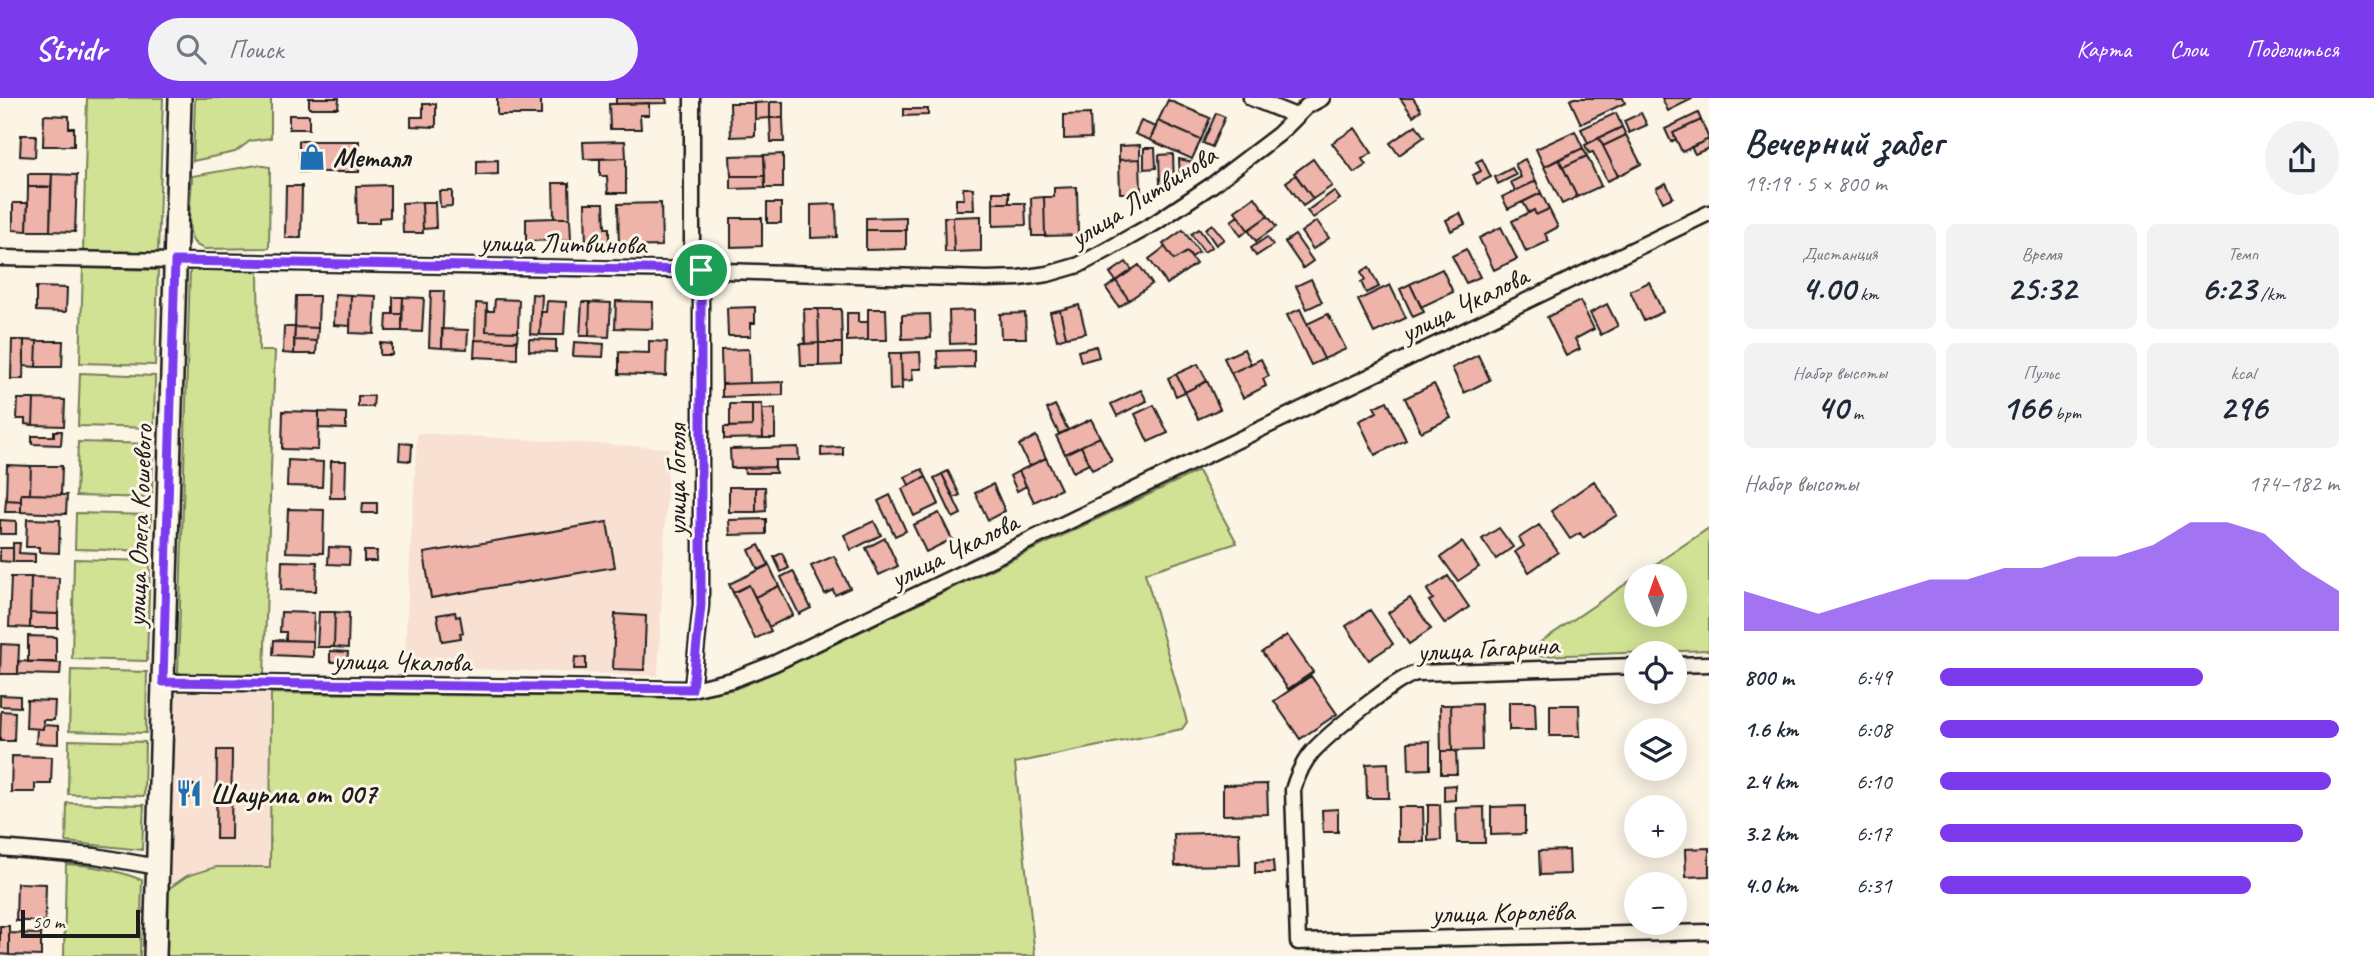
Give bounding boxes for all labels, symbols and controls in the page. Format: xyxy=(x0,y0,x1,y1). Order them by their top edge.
search box xyxy=(148,18,638,81)
text: Stridr xyxy=(35,28,106,70)
icon: search xyxy=(172,30,210,68)
text: Поиск xyxy=(228,33,283,66)
text: Карта xyxy=(2077,34,2131,64)
text: Слои xyxy=(2169,34,2208,64)
text: Поделиться xyxy=(2246,34,2339,64)
text: Вечерний забег xyxy=(1744,119,1943,166)
button: share xyxy=(2265,121,2339,195)
street label: улица Литвинова xyxy=(1062,136,1224,256)
place label: Металл xyxy=(333,140,413,175)
shop icon: Металл xyxy=(297,142,327,172)
text: 19:19 · 5 × 800 m xyxy=(1744,169,1887,198)
street label: улица Литвинова xyxy=(478,224,648,262)
pin xyxy=(671,240,731,300)
text: Дистанция xyxy=(1802,242,1878,266)
text: Время xyxy=(2021,242,2062,266)
text: Темп xyxy=(2228,242,2258,266)
icon: arrive xyxy=(682,251,720,289)
street label: улица Чкалова xyxy=(1393,257,1536,351)
text: 4.00 xyxy=(1801,266,1855,311)
text: 25:32 xyxy=(2007,266,2076,311)
text: 6:23 xyxy=(2201,266,2256,311)
text: km xyxy=(1855,282,1879,306)
text: /km xyxy=(2256,282,2285,306)
text: Набор высоты xyxy=(1793,361,1887,385)
text: Пульс xyxy=(2023,361,2060,385)
text: kcal xyxy=(2231,361,2256,385)
text: 40 xyxy=(1816,385,1848,430)
text: 166 xyxy=(2002,385,2051,430)
text: 296 xyxy=(2219,385,2267,430)
text: m xyxy=(1848,401,1863,425)
text: bpm xyxy=(2051,401,2081,425)
street label: улица Олега Кошевого xyxy=(118,422,160,630)
street label: улица Гоголя xyxy=(659,422,694,538)
text: Набор высоты xyxy=(1744,469,1858,498)
text: 174–182 m xyxy=(2248,469,2339,498)
street label: улица Чкалова xyxy=(883,503,1026,597)
north arrow xyxy=(1624,564,1687,626)
map controls xyxy=(1624,564,1687,935)
street label: улица Гагарина xyxy=(1414,627,1561,669)
button: locate xyxy=(1624,641,1687,704)
street label: улица Чкалова xyxy=(331,642,474,680)
text: 800 m xyxy=(1744,663,1794,692)
text: 6:49 xyxy=(1856,663,1892,692)
text: 1.6 km xyxy=(1744,715,1798,744)
text: 6:08 xyxy=(1856,715,1892,744)
button: layers xyxy=(1624,718,1687,781)
text: 2.4 km xyxy=(1744,767,1798,796)
text: 6:10 xyxy=(1856,767,1892,796)
place label: Шаурма от 007 xyxy=(210,776,379,812)
restaurant icon: Шаурма от 007 xyxy=(174,778,204,808)
button: + xyxy=(1624,795,1687,858)
text: 3.2 km xyxy=(1744,819,1798,848)
text: 6:17 xyxy=(1856,819,1892,848)
text: 4.0 km xyxy=(1744,871,1798,900)
text: 6:31 xyxy=(1856,871,1892,900)
button: − xyxy=(1624,872,1687,935)
street label: улица Королёва xyxy=(1429,893,1576,931)
scale bar xyxy=(21,907,140,939)
text: 50 m xyxy=(32,910,64,934)

